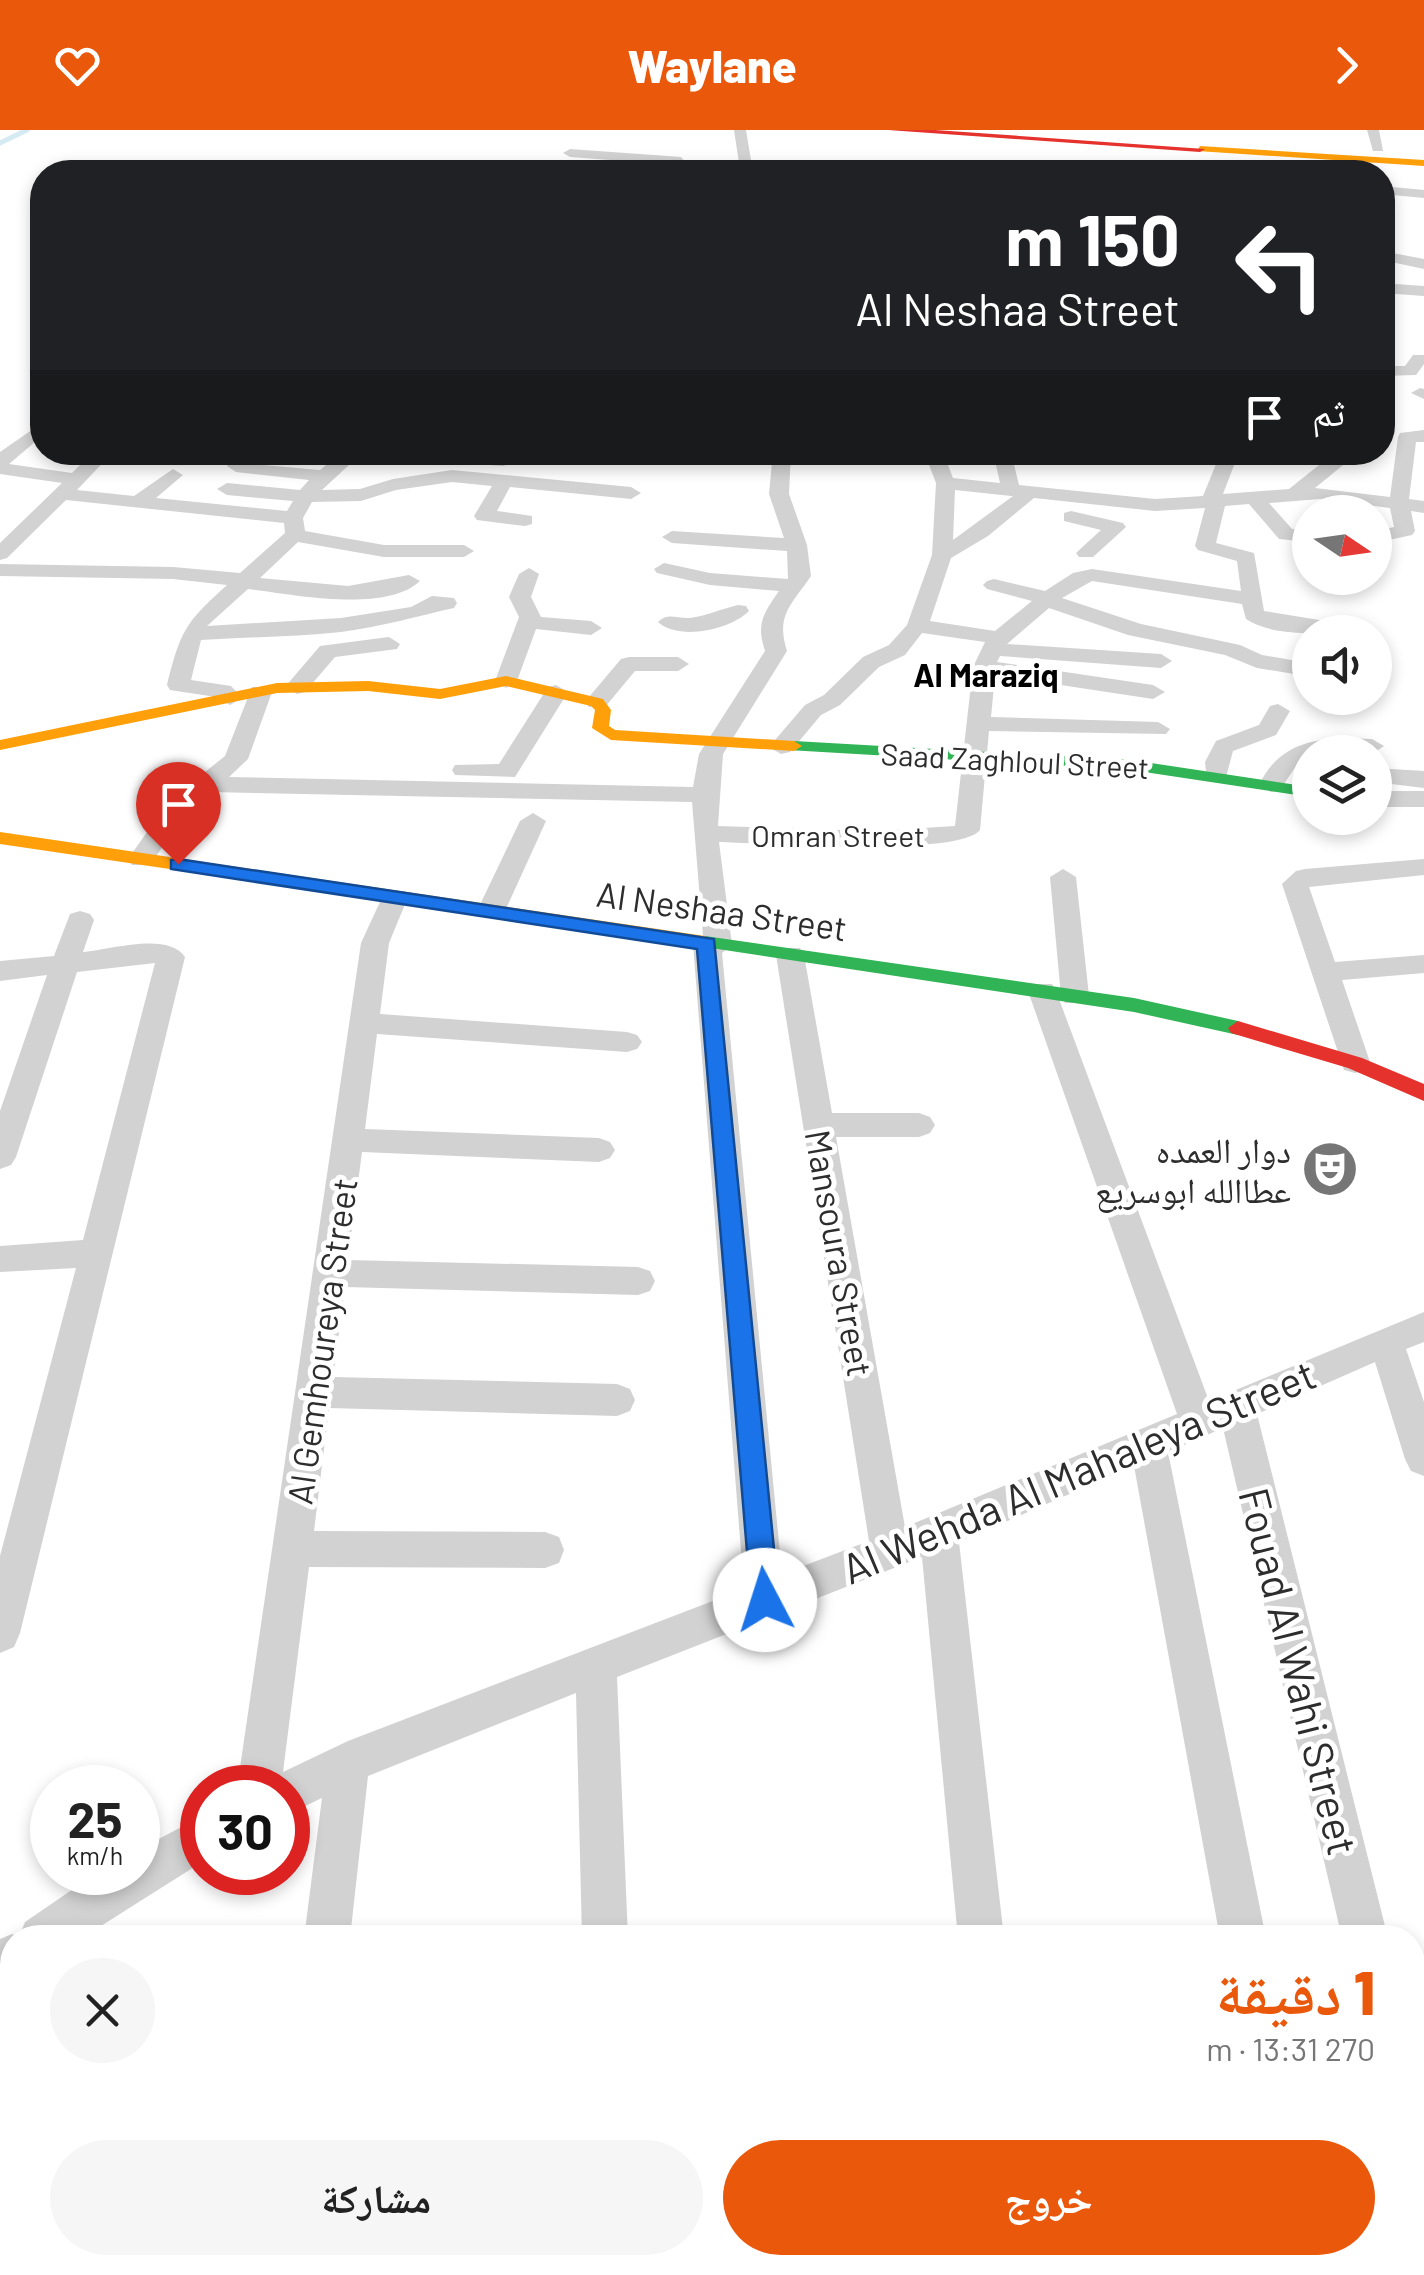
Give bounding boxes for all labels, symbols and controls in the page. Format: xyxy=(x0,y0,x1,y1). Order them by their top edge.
icon: heart xyxy=(50,38,105,93)
text: Waylane xyxy=(627,38,797,92)
icon: forward xyxy=(1319,38,1374,93)
text: 150 m xyxy=(1005,196,1180,280)
icon: left xyxy=(1215,200,1345,330)
text: Al Neshaa Street xyxy=(856,281,1180,335)
text: ثم xyxy=(1312,388,1345,434)
icon: arrive xyxy=(1237,390,1292,445)
north arrow xyxy=(1292,495,1392,595)
map controls xyxy=(1292,495,1392,835)
button: sound xyxy=(1292,615,1392,715)
district label: Al Maraziq xyxy=(913,655,1059,693)
street label: Saad Zaghloul Street xyxy=(880,735,1150,785)
button: layers xyxy=(1292,735,1392,835)
pin xyxy=(136,762,221,865)
icon: arrive xyxy=(151,777,206,832)
street label: Omran Street xyxy=(751,817,925,853)
street label: Al Neshaa Street xyxy=(594,872,850,948)
street label: Mansoura Street xyxy=(798,1126,882,1380)
place label: دوار العمده عطاالله ابوسريع xyxy=(1095,1128,1291,1213)
theatre icon: دوار العمده عطاالله ابوسريع xyxy=(1300,1139,1360,1199)
street label: Al Gemhoureya Street xyxy=(277,1175,365,1507)
street label: Al Wehda Al Mahaleya Street xyxy=(834,1347,1323,1594)
street label: Fouad Al Wahi Street xyxy=(1230,1482,1370,1860)
position arrow xyxy=(713,1548,817,1652)
speed limit sign: 30 xyxy=(180,1765,310,1895)
text: 25 xyxy=(68,1788,122,1848)
text: km/h xyxy=(67,1840,123,1870)
text: 1 دقيقة xyxy=(1216,1955,1375,2027)
button: close xyxy=(50,1958,155,2063)
text: 270 m · 13:31 xyxy=(1206,2029,1375,2067)
button: مشاركة xyxy=(50,2140,703,2255)
button: خروج xyxy=(723,2140,1375,2255)

